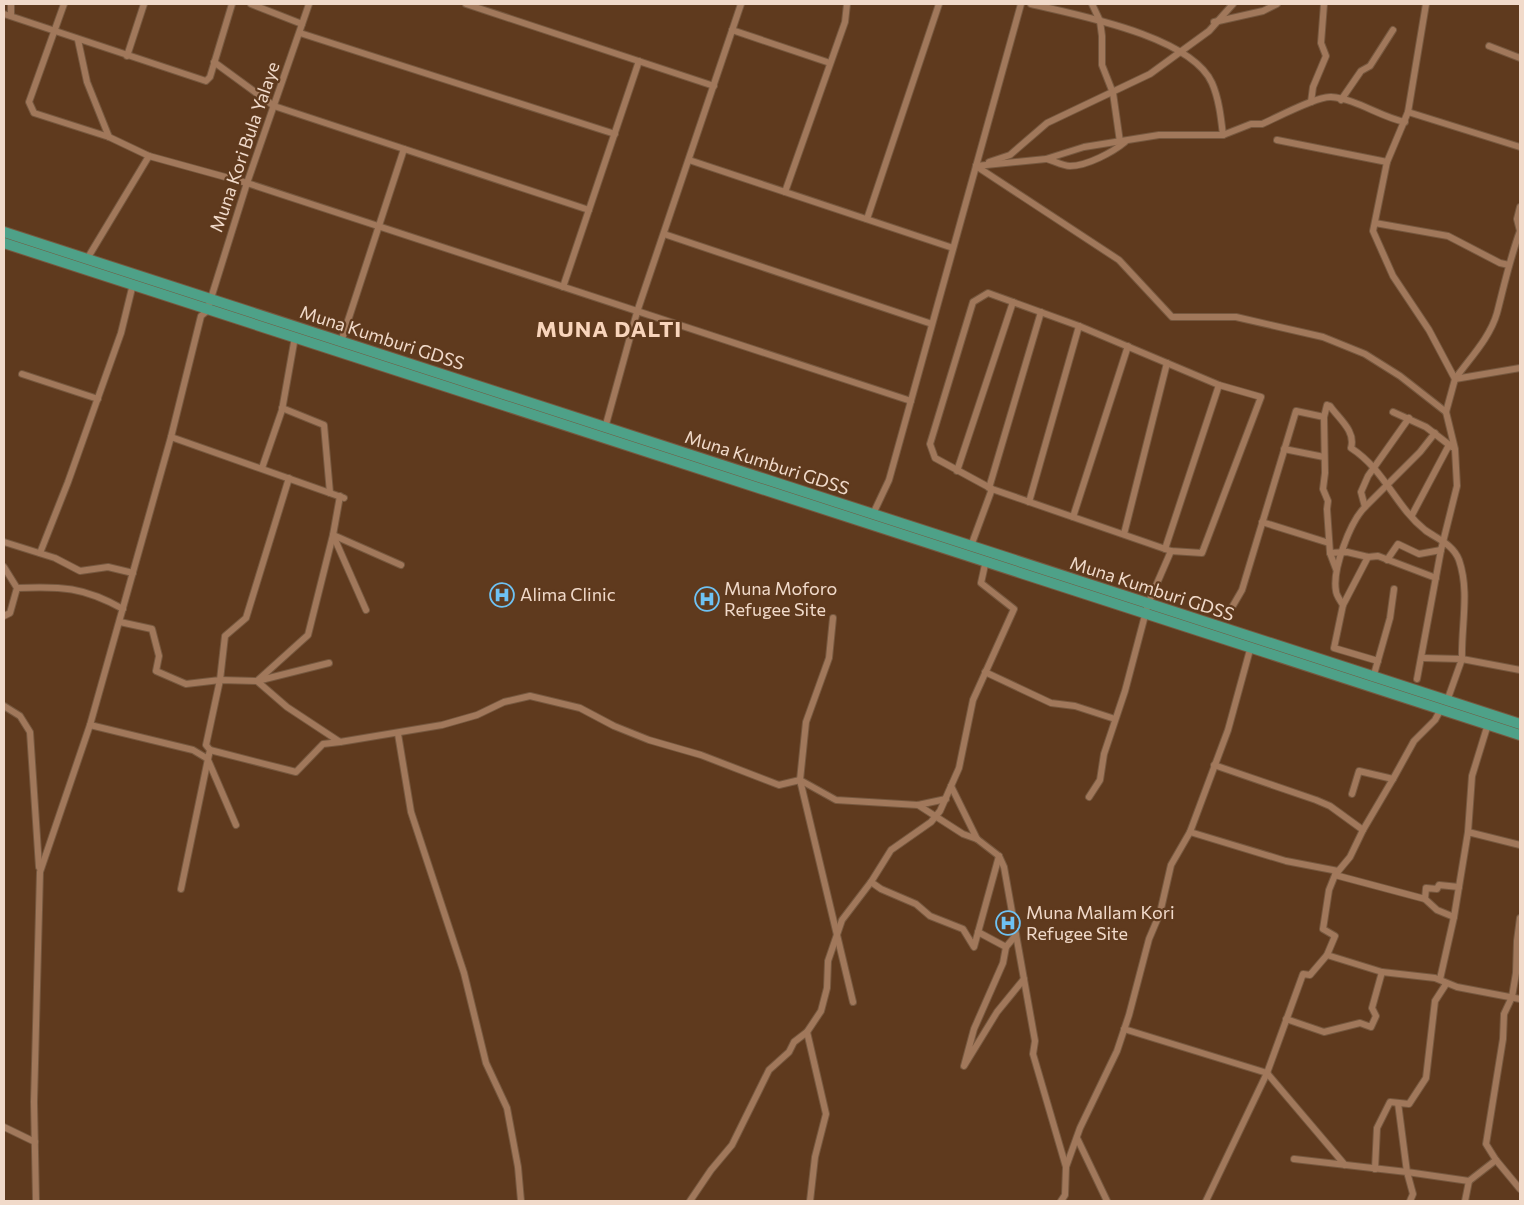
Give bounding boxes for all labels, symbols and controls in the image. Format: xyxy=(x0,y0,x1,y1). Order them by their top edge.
street label: Muna Kori Bula Yalaye xyxy=(205,59,284,235)
street label: Muna Kumburi GDSS xyxy=(297,300,467,374)
district label: MUNA DALTI xyxy=(536,315,682,342)
street label: Muna Kumburi GDSS xyxy=(682,425,852,499)
street label: Muna Kumburi GDSS xyxy=(1067,551,1237,625)
place label: Muna Moforo Refugee Site xyxy=(724,577,837,620)
hospital icon: Alima Clinic xyxy=(489,582,515,608)
place label: Alima Clinic xyxy=(520,583,616,605)
hospital icon: Muna Moforo Refugee Site xyxy=(694,586,720,612)
place label: Muna Mallam Kori Refugee Site xyxy=(1026,901,1175,944)
hospital icon: Muna Mallam Kori Refugee Site xyxy=(995,910,1021,936)

